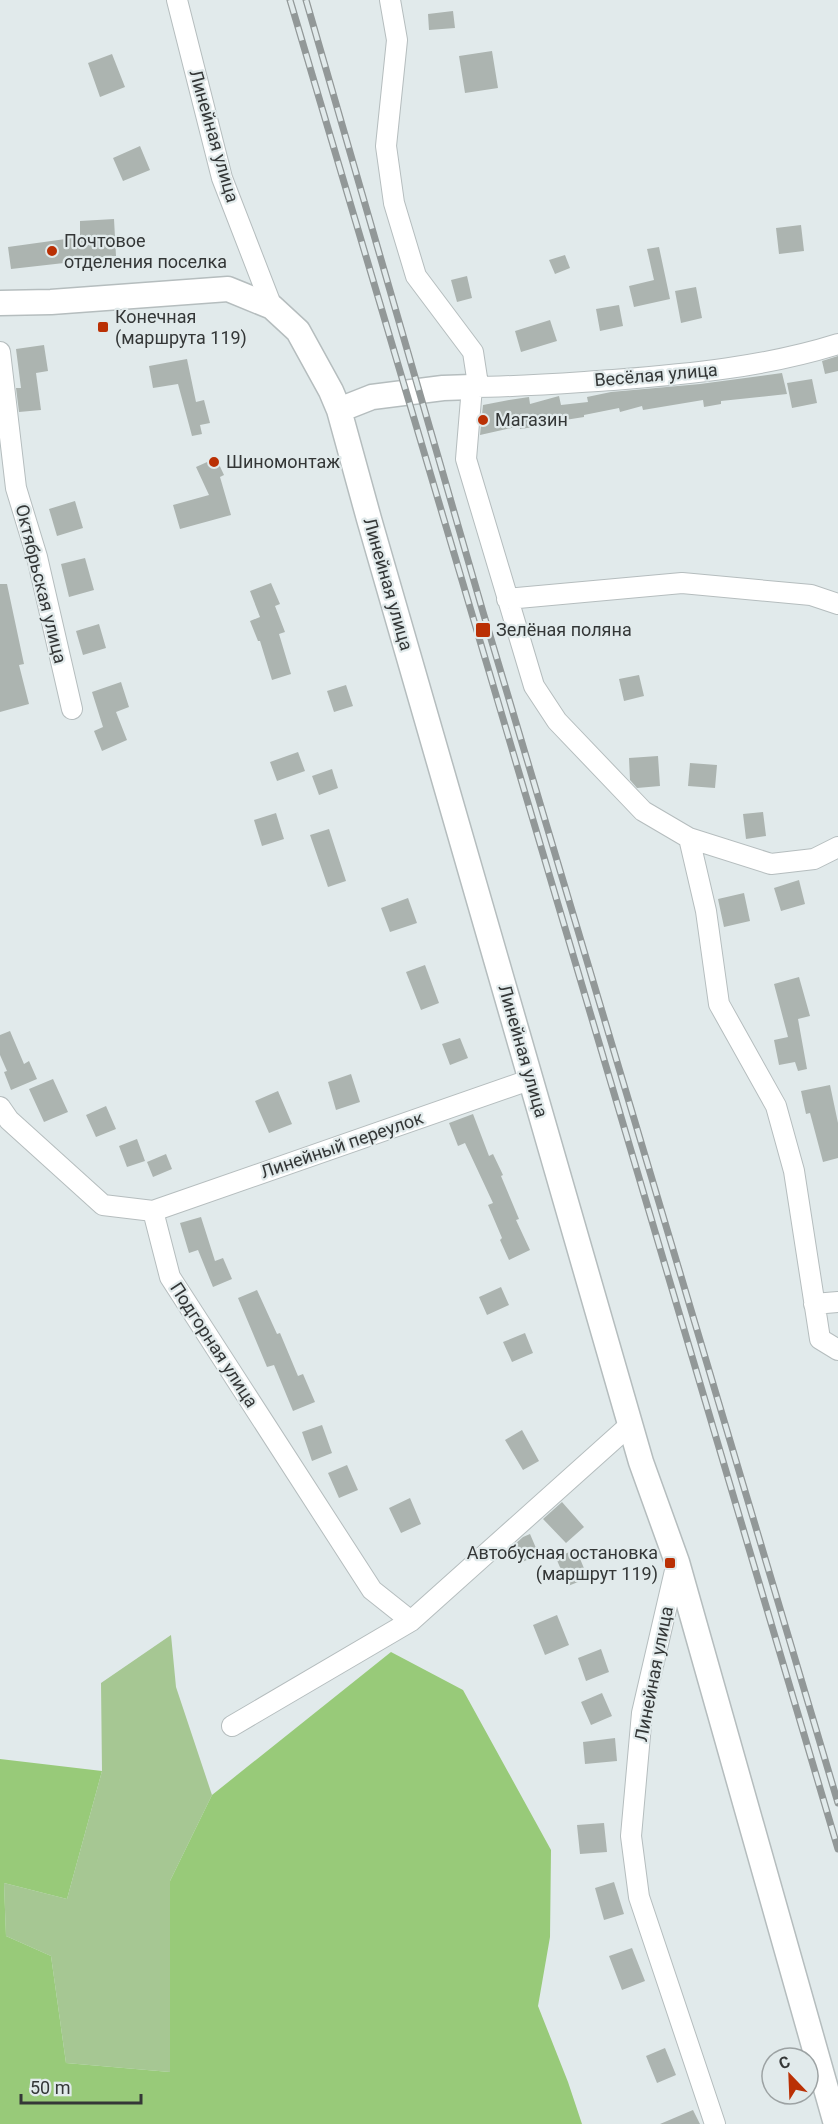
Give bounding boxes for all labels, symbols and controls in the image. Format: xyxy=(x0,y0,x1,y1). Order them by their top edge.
street label: Линейная улица xyxy=(185,67,244,205)
place label: Почтовое отделения поселка xyxy=(64,230,227,272)
marker: Почтовое отделения поселка xyxy=(45,244,59,258)
place label: Конечная (маршрута 119) xyxy=(115,306,247,349)
marker: Конечная (маршрута 119) xyxy=(96,320,110,334)
street label: Весёлая улица xyxy=(593,359,718,390)
place label: Магазин xyxy=(495,409,568,430)
marker: Магазин xyxy=(476,413,490,427)
place label: Шиномонтаж xyxy=(226,451,340,472)
marker: Шиномонтаж xyxy=(207,455,221,469)
street label: Октябрьская улица xyxy=(12,502,71,666)
street label: Линейная улица xyxy=(359,515,418,653)
place label: Зелёная поляна xyxy=(496,619,632,640)
marker: Зелёная поляна xyxy=(474,621,492,639)
street label: Линейная улица xyxy=(494,982,553,1120)
street label: Линейный переулок xyxy=(258,1107,426,1182)
street label: Подгорная улица xyxy=(166,1278,263,1411)
place label: Автобусная остановка (маршрут 119) xyxy=(467,1542,658,1585)
marker: Автобусная остановка (маршрут 119) xyxy=(663,1556,677,1570)
street label: Линейная улица xyxy=(630,1604,677,1743)
north arrow xyxy=(760,2046,820,2106)
text: С xyxy=(776,2052,793,2073)
scale bar xyxy=(21,2067,141,2105)
text: 50 m xyxy=(30,2077,70,2098)

